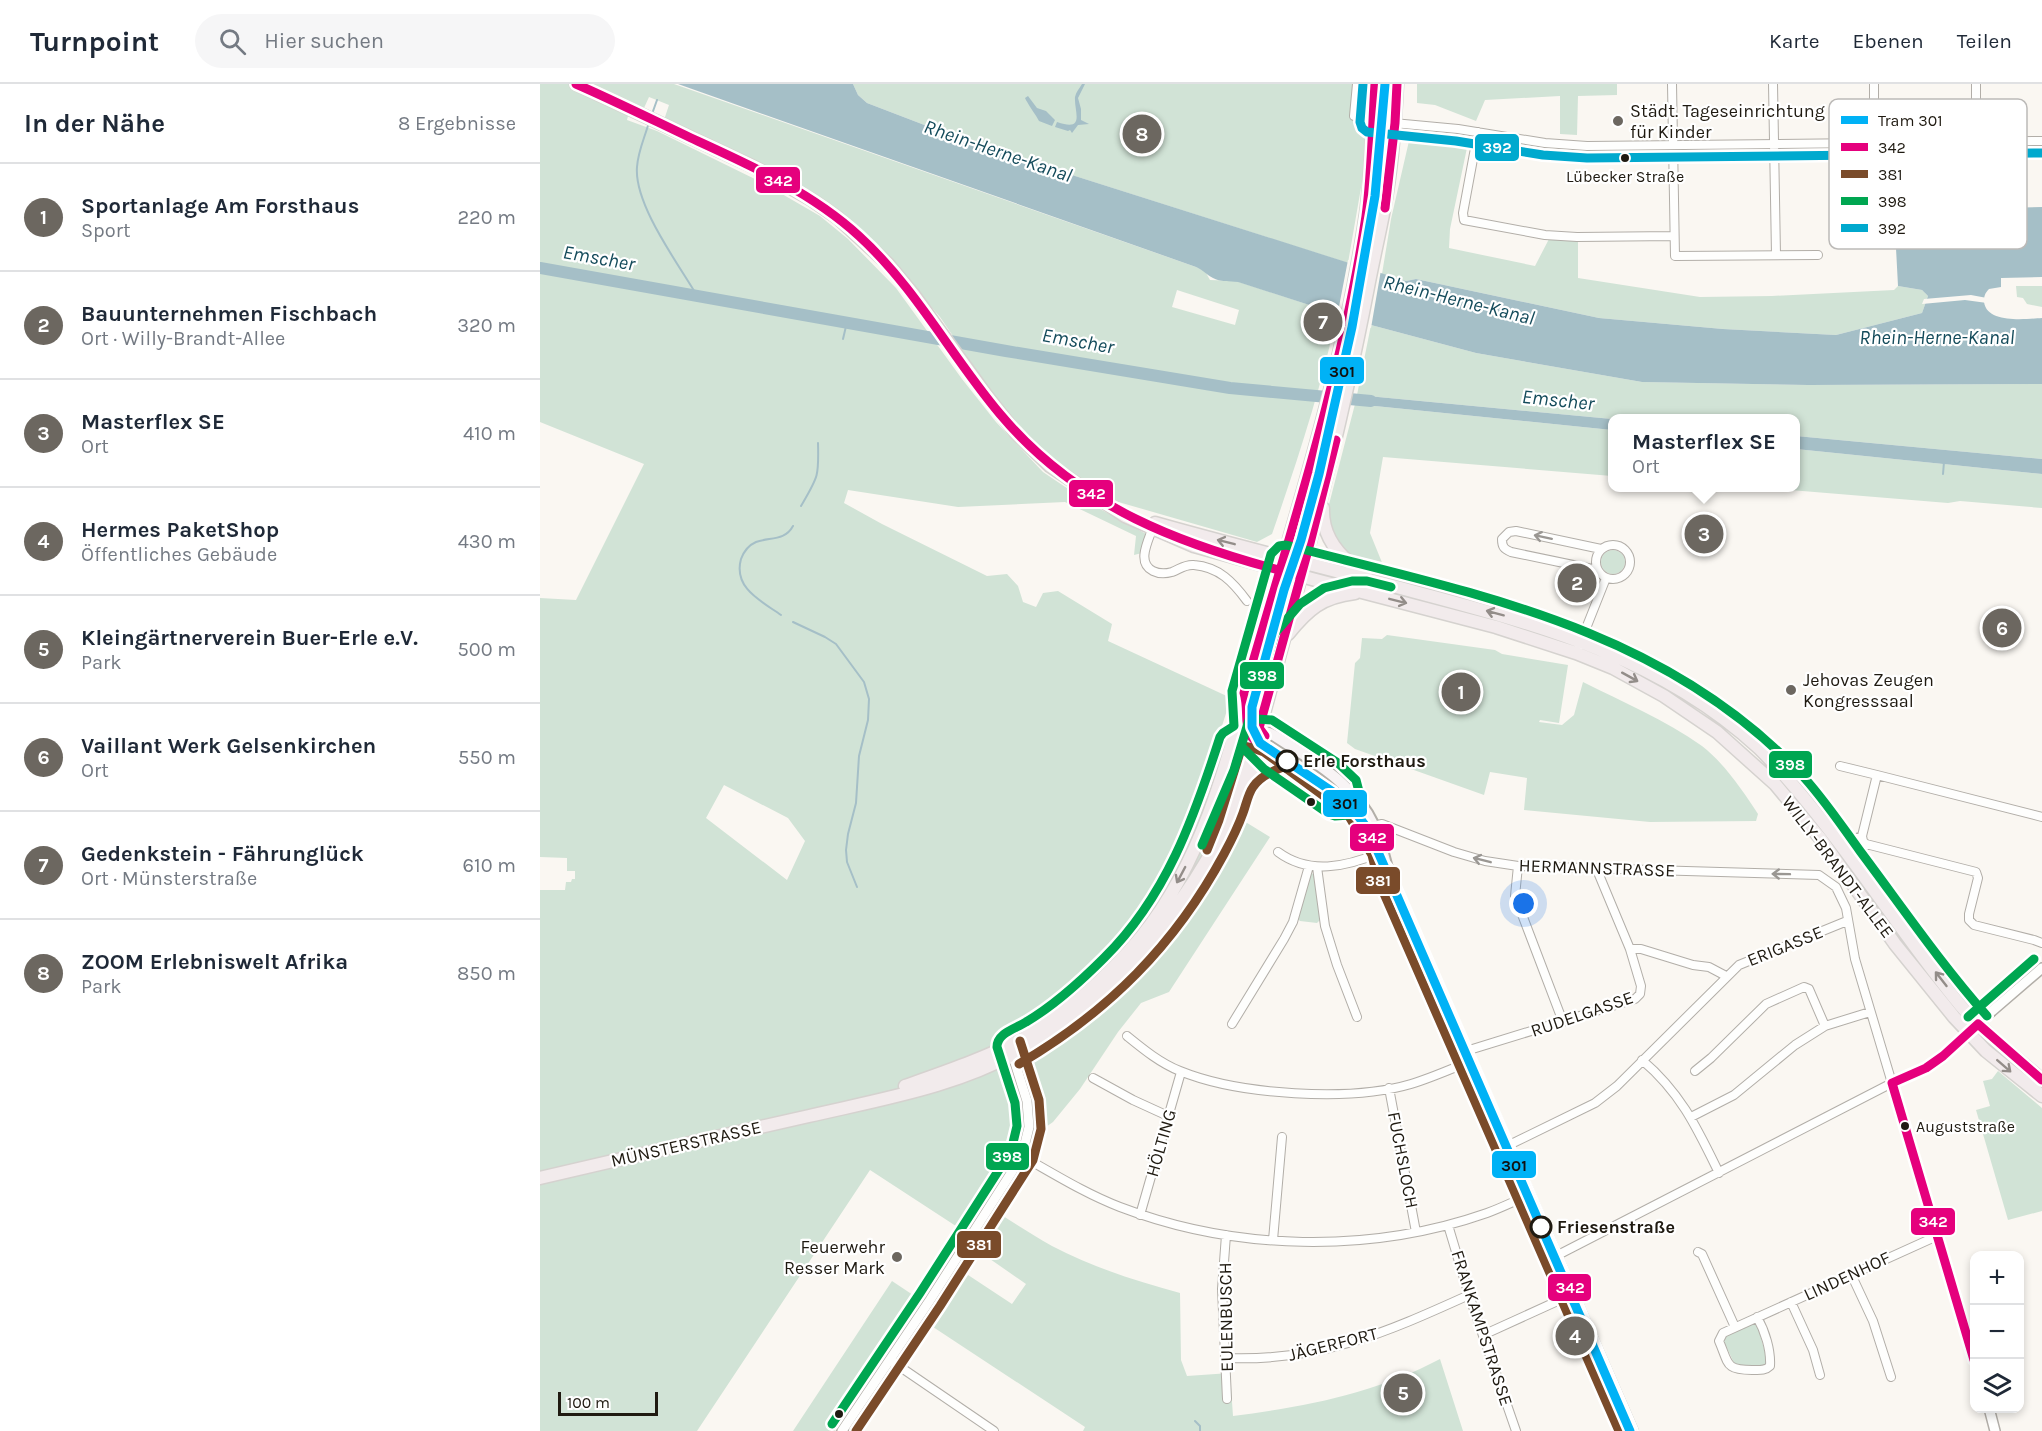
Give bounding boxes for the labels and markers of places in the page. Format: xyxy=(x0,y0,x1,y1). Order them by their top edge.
place label: Städt. Tageseinrichtung für Kinder xyxy=(1630,100,1825,143)
pin: 8 xyxy=(1122,112,1162,156)
marker: Städt. Tageseinrichtung für Kinder xyxy=(1611,114,1625,128)
marker: Lübecker Straße xyxy=(1619,152,1631,164)
place label: Lübecker Straße xyxy=(1566,167,1684,186)
pin: 7 xyxy=(1304,300,1342,344)
pin: 3 xyxy=(1684,512,1724,556)
pin: 2 xyxy=(1558,560,1596,606)
pin: 6 xyxy=(1982,606,2022,650)
place label: Jehovas Zeugen Kongresssaal xyxy=(1803,669,1934,712)
pin: 1 xyxy=(1442,670,1480,714)
marker: Jehovas Zeugen Kongresssaal xyxy=(1784,683,1798,697)
marker: Erle Forsthaus xyxy=(1276,750,1298,772)
place label: Erle Forsthaus xyxy=(1303,750,1426,772)
unlabelled marker xyxy=(1305,796,1317,808)
place label: Auguststraße xyxy=(1916,1117,2015,1136)
marker: Auguststraße xyxy=(1899,1120,1911,1132)
marker: Friesenstraße xyxy=(1530,1216,1552,1238)
place label: Friesenstraße xyxy=(1557,1216,1675,1238)
place label: Feuerwehr Resser Mark xyxy=(784,1236,885,1279)
marker: Feuerwehr Resser Mark xyxy=(890,1250,904,1264)
pin: 4 xyxy=(1556,1314,1594,1358)
pin: 5 xyxy=(1384,1370,1422,1416)
unlabelled marker xyxy=(833,1408,845,1420)

